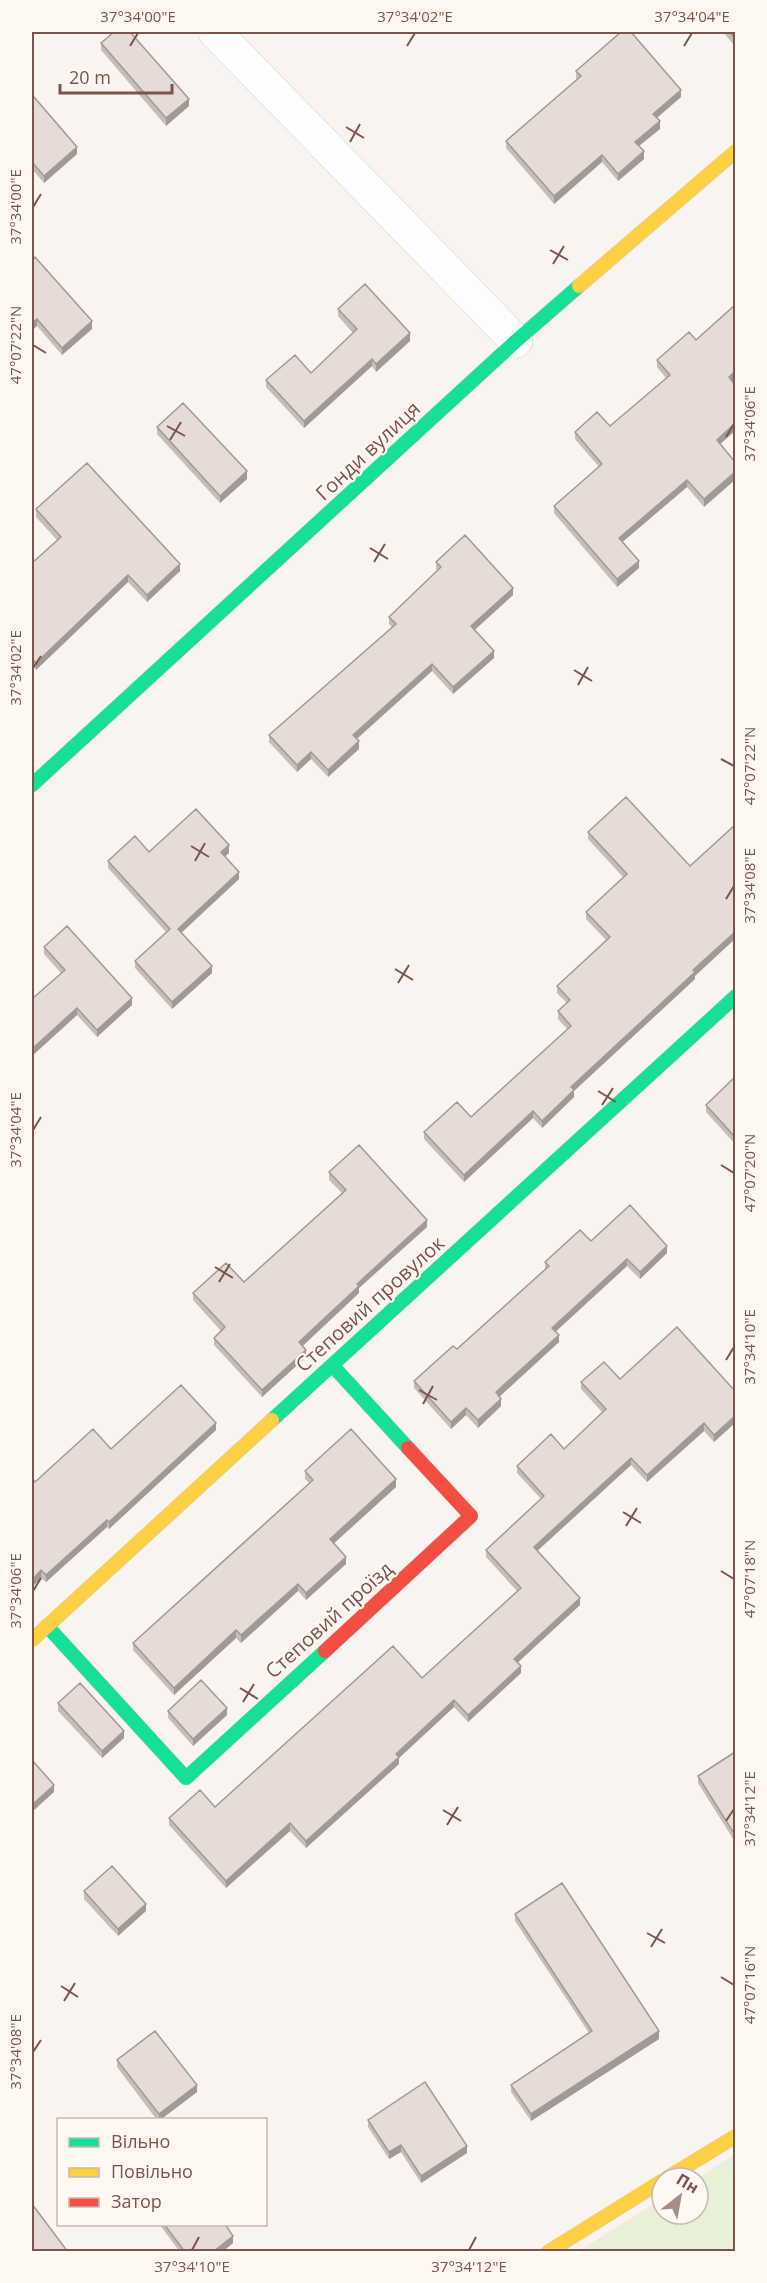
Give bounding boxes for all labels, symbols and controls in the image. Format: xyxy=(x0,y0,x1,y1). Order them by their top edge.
text: 37°34'00"E xyxy=(100,6,176,26)
text: 37°34'02"E xyxy=(377,6,453,26)
text: 37°34'04"E xyxy=(654,6,730,26)
scale bar xyxy=(60,57,172,95)
text: 20 m xyxy=(69,65,111,89)
text: 37°34'00"E xyxy=(5,169,25,245)
text: 47°07'22"N xyxy=(5,306,25,384)
text: 37°34'06"E xyxy=(739,386,759,462)
street label: Гонди вулиця xyxy=(310,395,426,506)
text: 37°34'02"E xyxy=(5,630,25,706)
text: 47°07'22"N xyxy=(739,727,759,805)
text: 37°34'08"E xyxy=(739,848,759,924)
text: 37°34'04"E xyxy=(5,1092,25,1168)
text: 47°07'20"N xyxy=(739,1134,759,1212)
street label: Степовий провулок xyxy=(289,1229,450,1378)
text: 37°34'10"E xyxy=(739,1309,759,1385)
text: 47°07'18"N xyxy=(739,1540,759,1618)
text: 37°34'06"E xyxy=(5,1553,25,1629)
street label: Степовий проїзд xyxy=(259,1555,399,1684)
text: 37°34'12"E xyxy=(739,1771,759,1847)
text: 47°07'16"N xyxy=(739,1946,759,2024)
text: 37°34'08"E xyxy=(5,2014,25,2090)
legend xyxy=(57,2118,267,2226)
text: Вільно xyxy=(111,2129,170,2153)
text: Повільно xyxy=(111,2159,193,2183)
north arrow xyxy=(650,2166,710,2226)
text: Пн xyxy=(672,2168,703,2198)
text: Затор xyxy=(111,2189,162,2213)
text: 37°34'10"E xyxy=(154,2256,230,2276)
text: 37°34'12"E xyxy=(431,2256,507,2276)

